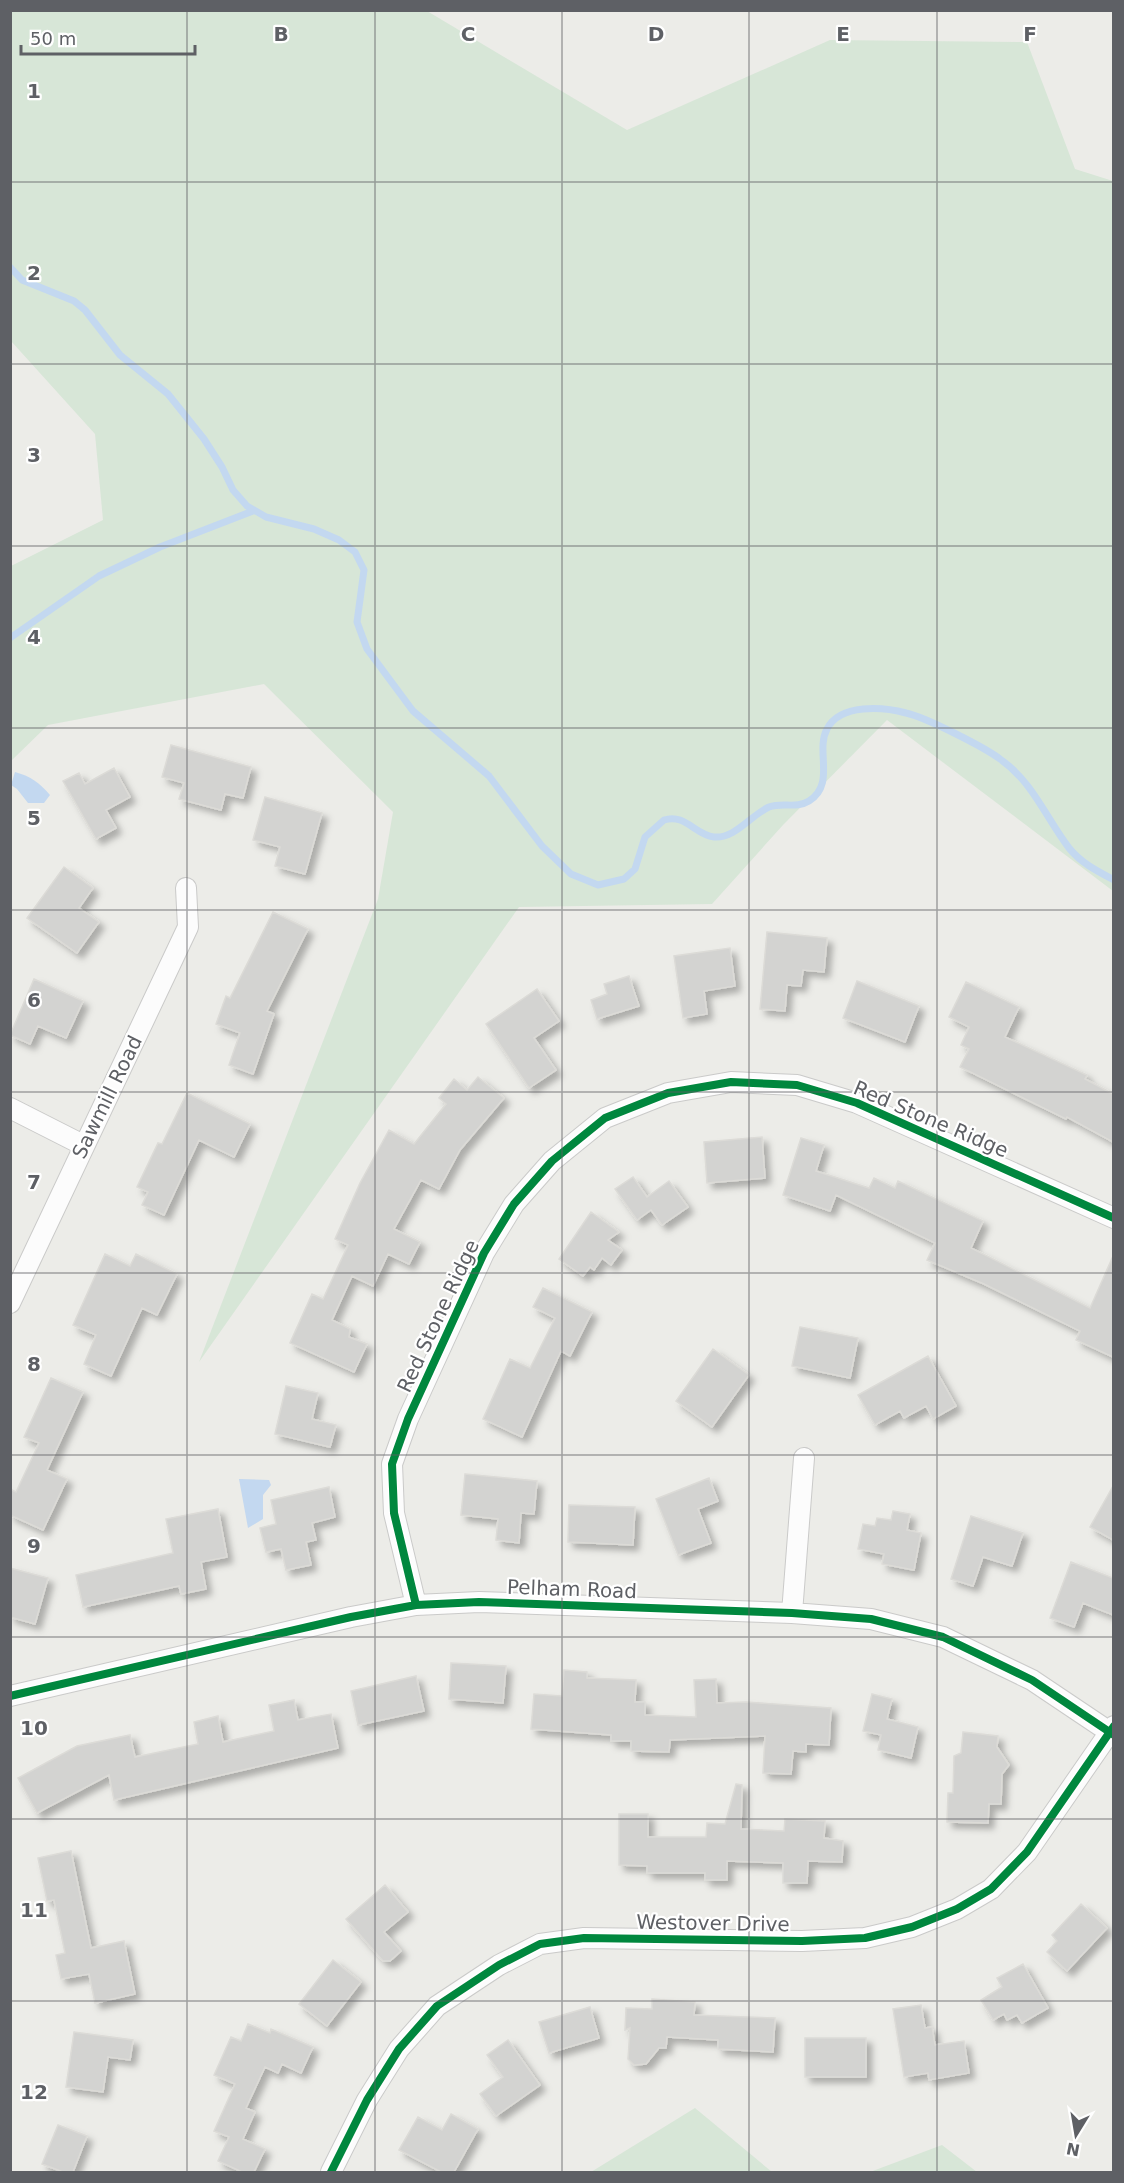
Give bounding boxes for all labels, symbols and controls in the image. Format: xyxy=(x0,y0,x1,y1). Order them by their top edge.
scale bar xyxy=(21,18,195,56)
text: B xyxy=(273,22,289,46)
text: C xyxy=(461,22,475,46)
text: D xyxy=(648,22,664,46)
text: E xyxy=(836,22,850,46)
text: F xyxy=(1023,22,1037,46)
text: 50 m xyxy=(30,28,76,49)
text: 1 xyxy=(27,79,41,103)
text: 2 xyxy=(27,261,41,285)
text: 3 xyxy=(27,443,41,467)
text: 4 xyxy=(27,625,41,649)
text: 5 xyxy=(27,806,41,830)
text: 6 xyxy=(27,988,41,1012)
street label: Sawmill Road xyxy=(67,1032,147,1162)
street label: Red Stone Ridge xyxy=(850,1076,1012,1162)
text: 7 xyxy=(27,1170,41,1194)
street label: Red Stone Ridge xyxy=(392,1236,484,1396)
text: 8 xyxy=(27,1352,41,1376)
text: 9 xyxy=(27,1534,41,1558)
street label: Pelham Road xyxy=(507,1575,637,1603)
text: 10 xyxy=(20,1716,48,1740)
text: 11 xyxy=(20,1898,48,1922)
street label: Westover Drive xyxy=(636,1910,790,1936)
text: 12 xyxy=(20,2080,48,2104)
north arrow xyxy=(1046,2105,1106,2165)
text: N xyxy=(1065,2139,1082,2160)

